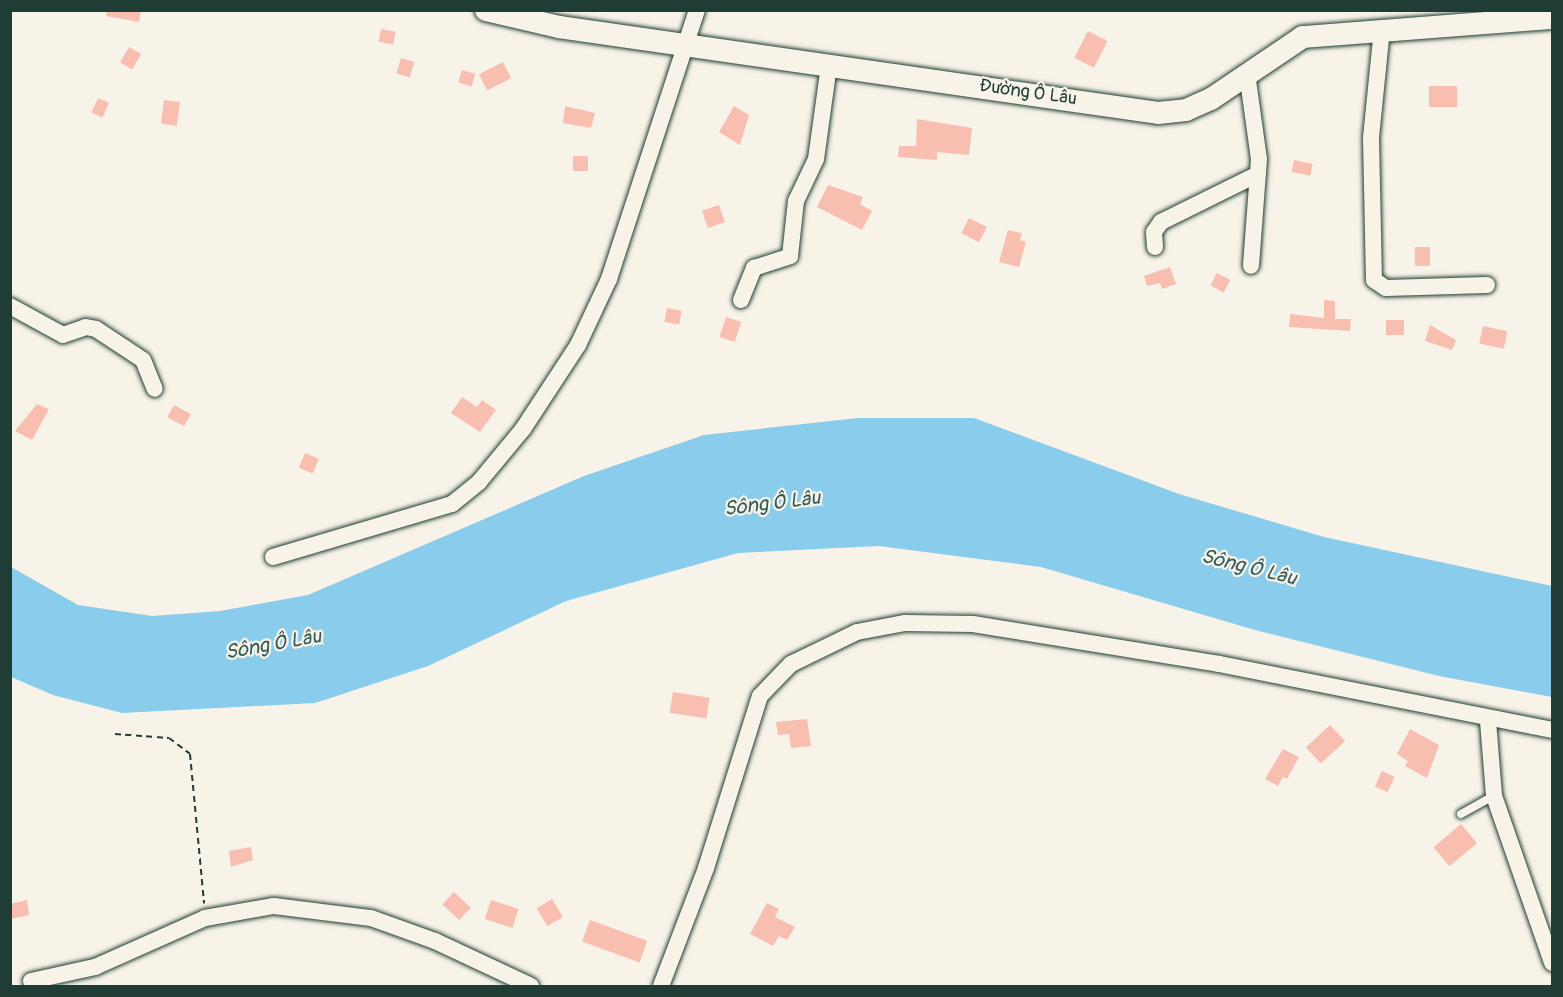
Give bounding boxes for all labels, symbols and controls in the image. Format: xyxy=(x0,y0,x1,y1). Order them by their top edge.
street label: Đường Ô Lâu xyxy=(978,75,1078,111)
water label: Sông Ô Lâu xyxy=(722,485,822,521)
water label: Sông Ô Lâu xyxy=(1199,544,1299,590)
water label: Sông Ô Lâu xyxy=(223,624,323,664)

